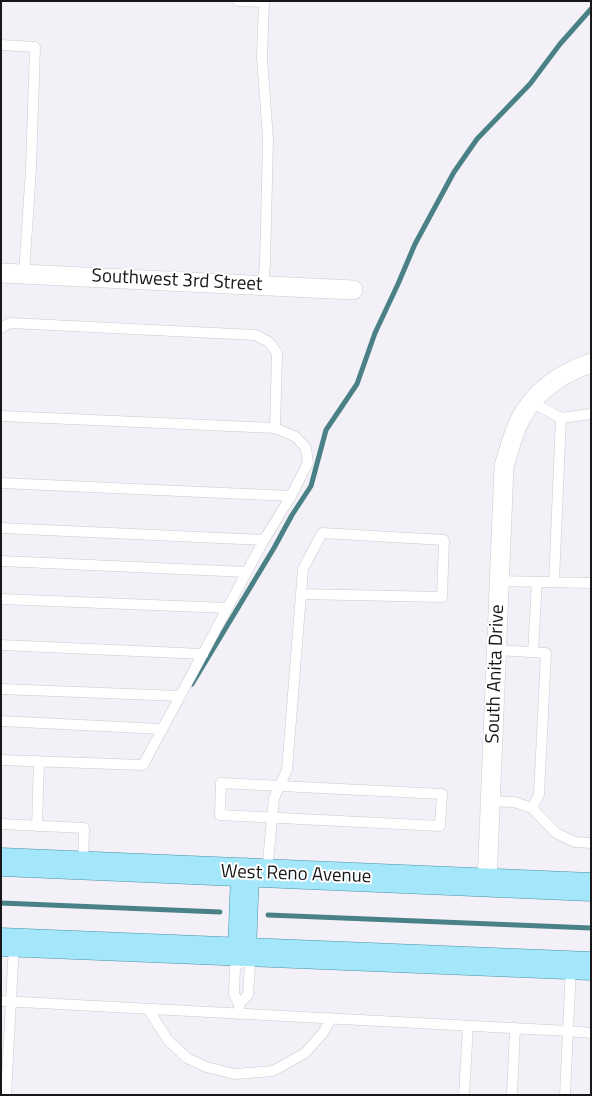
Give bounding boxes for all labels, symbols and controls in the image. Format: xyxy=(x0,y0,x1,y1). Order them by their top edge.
street label: Southwest 3rd Street xyxy=(91,265,263,297)
street label: South Anita Drive xyxy=(482,604,510,744)
street label: West Reno Avenue xyxy=(220,861,372,889)

